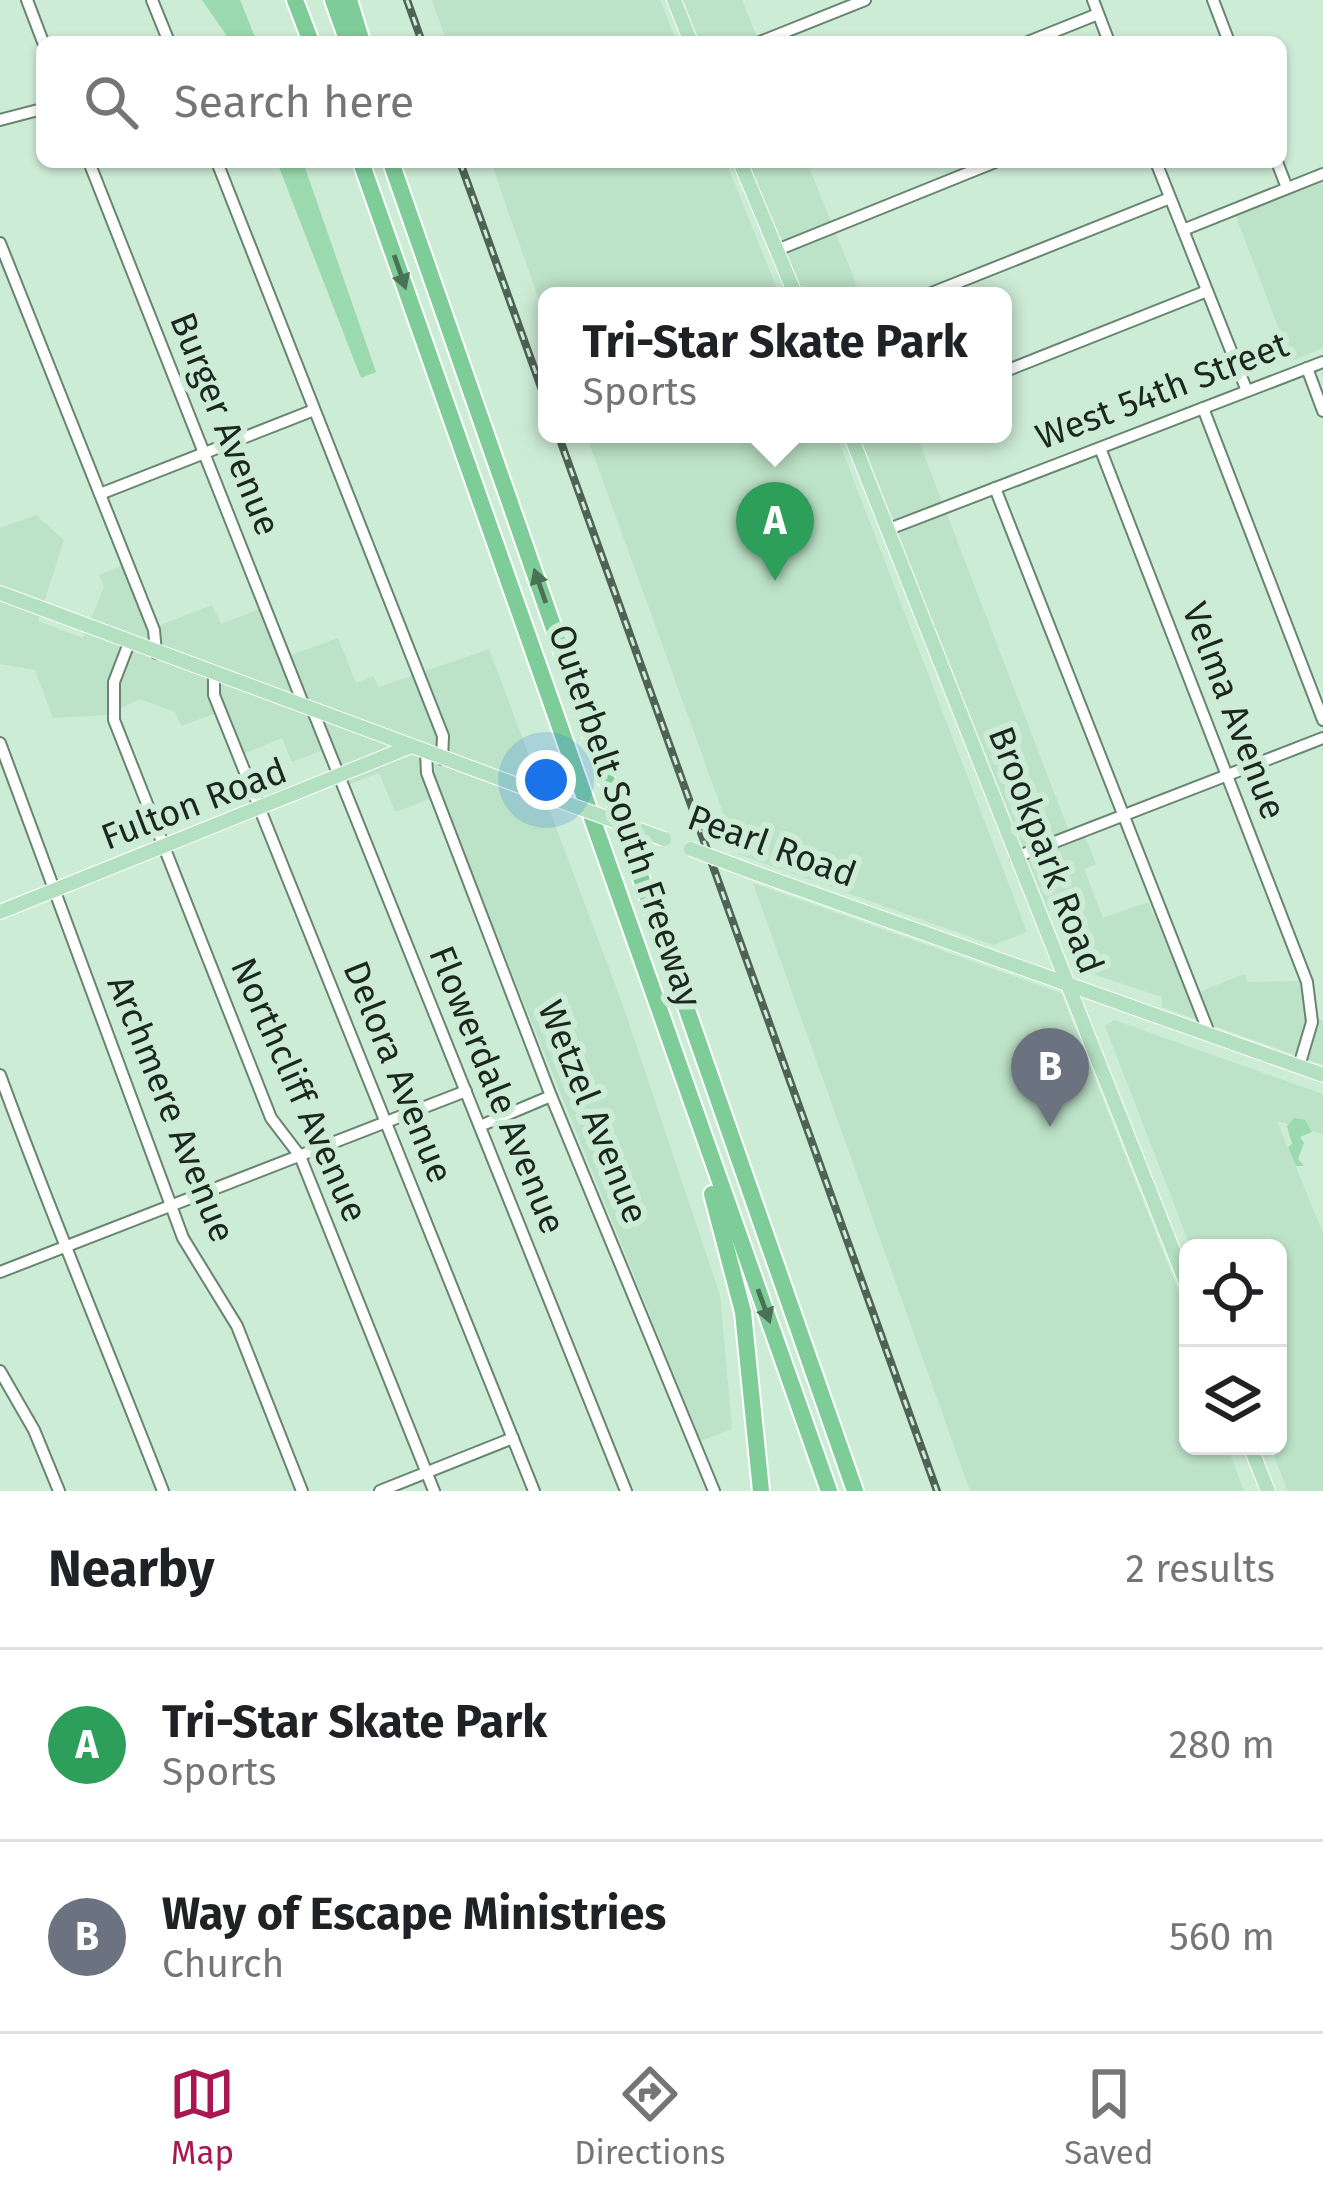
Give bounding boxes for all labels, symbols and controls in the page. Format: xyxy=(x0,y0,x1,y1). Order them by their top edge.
search box xyxy=(36,36,1287,168)
icon: search xyxy=(78,69,144,135)
text: Search here xyxy=(174,75,414,129)
one-way arrow xyxy=(392,255,410,291)
popup xyxy=(538,287,1012,443)
street label: Burger Avenue xyxy=(160,306,290,542)
text: Tri-Star Skate Park xyxy=(582,315,968,369)
street label: West 54th Street xyxy=(1030,323,1294,459)
text: Sports xyxy=(582,369,697,415)
pin: A xyxy=(736,482,814,581)
one-way arrow xyxy=(530,568,548,604)
street label: Velma Avenue xyxy=(1172,596,1296,826)
street label: Outerbelt South Freeway xyxy=(539,619,711,1013)
street label: Brookpark Road xyxy=(979,720,1113,980)
street label: Fulton Road xyxy=(95,749,293,859)
your location xyxy=(516,750,576,810)
street label: Pearl Road xyxy=(682,795,862,897)
street label: Flowerdale Avenue xyxy=(419,940,575,1240)
street label: Northcliff Avenue xyxy=(221,951,377,1229)
street label: Delora Avenue xyxy=(334,955,462,1189)
street label: Archmere Avenue xyxy=(97,969,245,1249)
street label: Wetzel Avenue xyxy=(528,994,658,1230)
pin: B xyxy=(1011,1028,1089,1127)
map controls xyxy=(1179,1239,1287,1455)
button: locate xyxy=(1179,1239,1287,1347)
one-way arrow xyxy=(756,1288,774,1324)
button: layers xyxy=(1179,1347,1287,1455)
text: Nearby xyxy=(48,1538,214,1600)
text: 2 results xyxy=(1126,1546,1275,1592)
text: Tri-Star Skate Park xyxy=(162,1695,547,1749)
text: A xyxy=(75,1722,99,1768)
text: 280 m xyxy=(1169,1722,1275,1768)
text: Sports xyxy=(162,1749,277,1795)
text: Way of Escape Ministries xyxy=(162,1887,666,1941)
text: B xyxy=(75,1914,99,1960)
text: 560 m xyxy=(1169,1914,1275,1960)
text: Church xyxy=(162,1941,284,1987)
tab: Map xyxy=(169,2061,235,2173)
tab: Directions xyxy=(574,2061,726,2173)
tab: Saved xyxy=(1064,2061,1154,2173)

